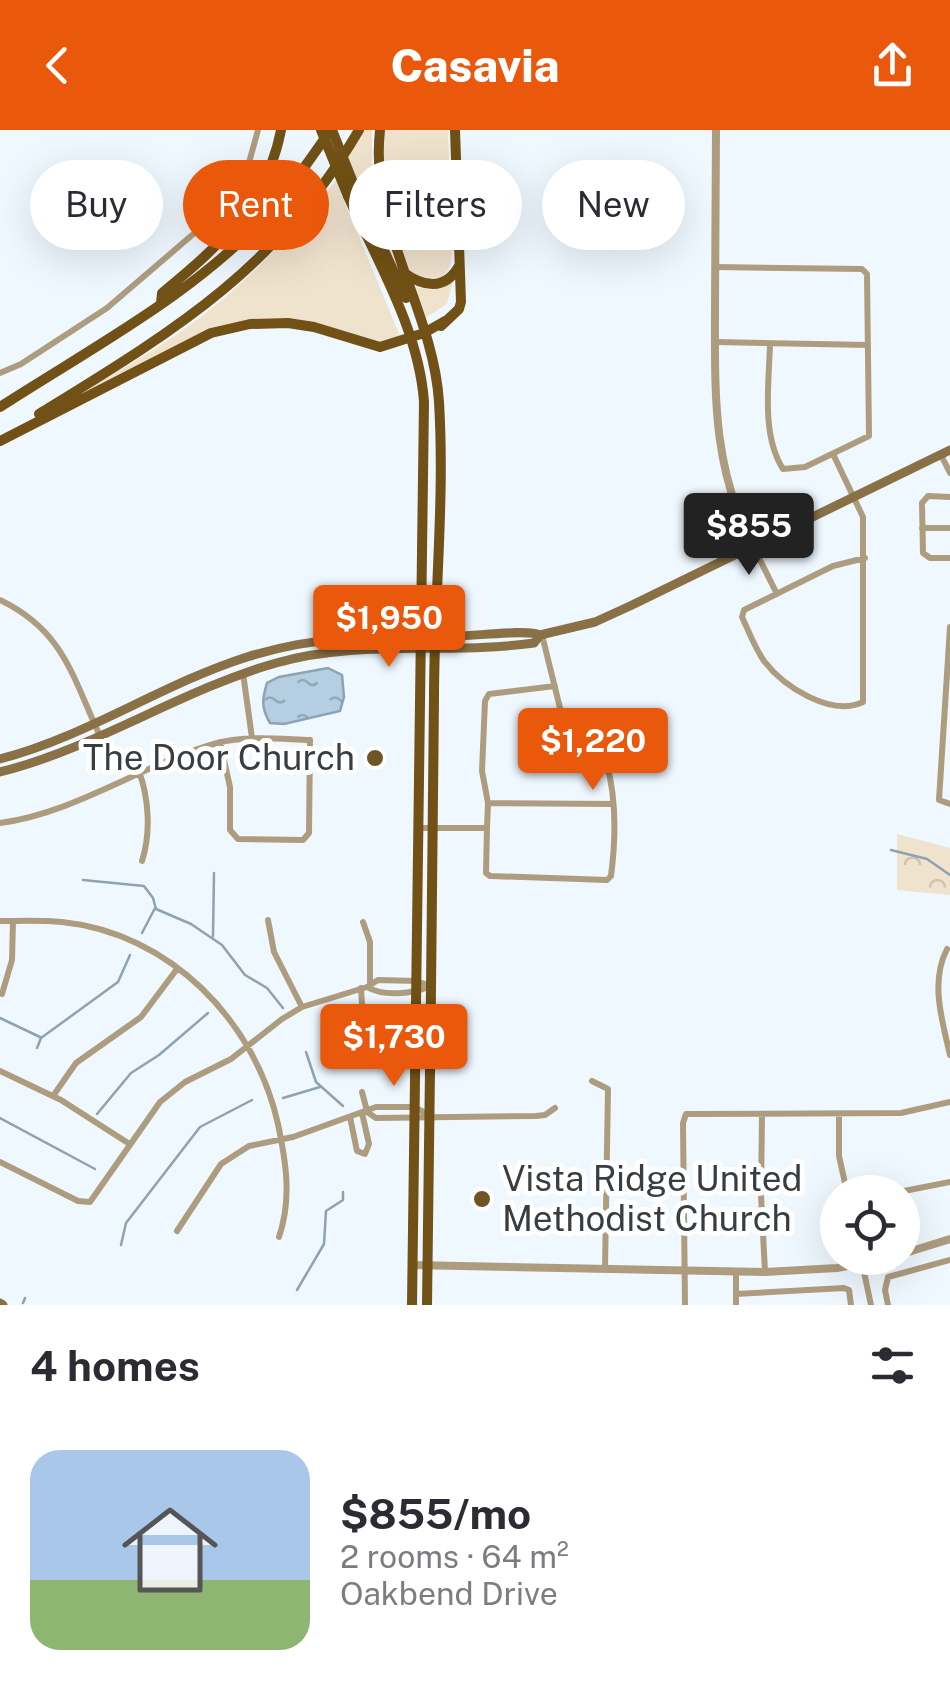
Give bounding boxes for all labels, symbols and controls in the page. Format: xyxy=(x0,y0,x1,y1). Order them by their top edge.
icon: back xyxy=(30,38,85,93)
icon: share xyxy=(865,38,920,93)
text: Casavia xyxy=(391,39,559,92)
chip: Buy xyxy=(30,160,163,250)
chip: Rent xyxy=(183,160,329,250)
chip: Filters xyxy=(349,160,522,250)
chip: New xyxy=(542,160,685,250)
pin: $855 xyxy=(690,493,808,578)
text: $855 xyxy=(706,507,792,544)
pin: $1,950 xyxy=(308,585,470,670)
text: $1,950 xyxy=(335,599,443,636)
pin: $1,220 xyxy=(512,708,674,793)
text: $1,220 xyxy=(540,722,646,759)
place label: The Door Church xyxy=(83,737,355,778)
marker: The Door Church xyxy=(364,747,386,769)
pin: $1,730 xyxy=(313,1004,475,1089)
text: $1,730 xyxy=(342,1018,446,1055)
place label: Vista Ridge United Methodist Church xyxy=(502,1158,802,1239)
map controls xyxy=(820,1175,920,1275)
button: locate xyxy=(820,1175,920,1275)
marker: Vista Ridge United Methodist Church xyxy=(471,1188,493,1210)
icon: filters xyxy=(865,1338,920,1393)
text: 4 homes xyxy=(30,1341,200,1390)
text: $855/mo xyxy=(340,1489,531,1538)
icon: home xyxy=(110,1490,230,1610)
text: 2 rooms · 64 m² xyxy=(340,1538,569,1575)
text: Oakbend Drive xyxy=(340,1575,558,1612)

